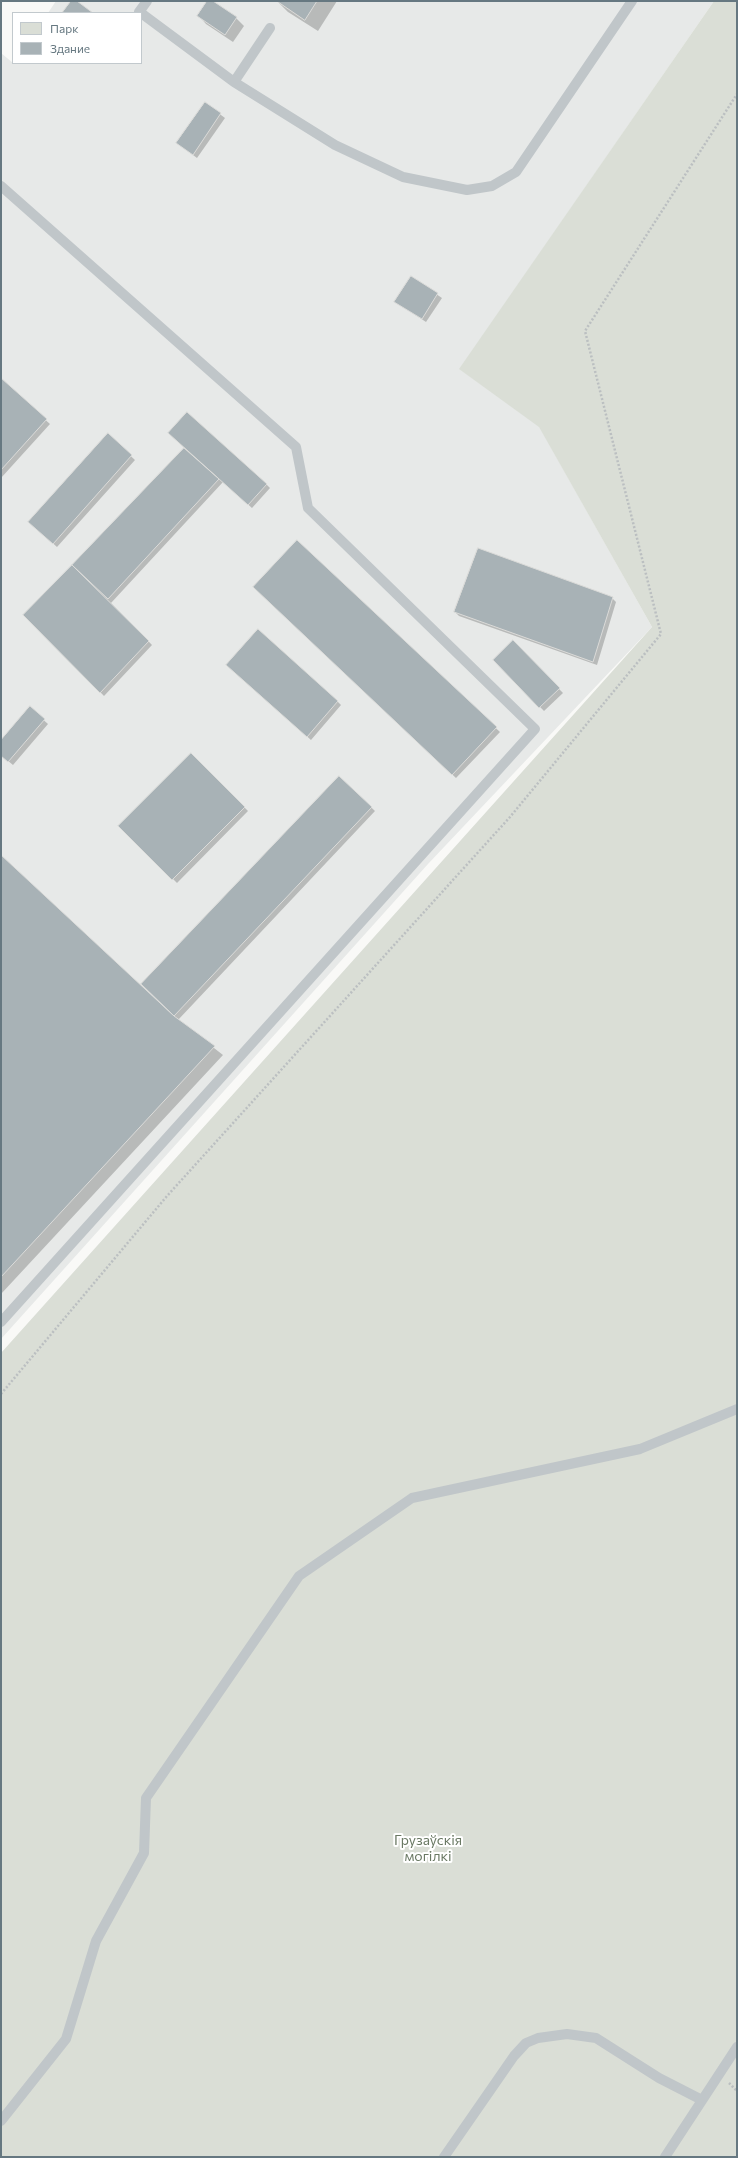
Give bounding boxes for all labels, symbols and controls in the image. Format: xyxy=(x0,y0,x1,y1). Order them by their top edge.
legend xyxy=(12,12,142,64)
text: Парк xyxy=(50,21,79,35)
text: Здание xyxy=(50,41,90,55)
park label: Грузаўскія могілкі xyxy=(394,1832,462,1864)

